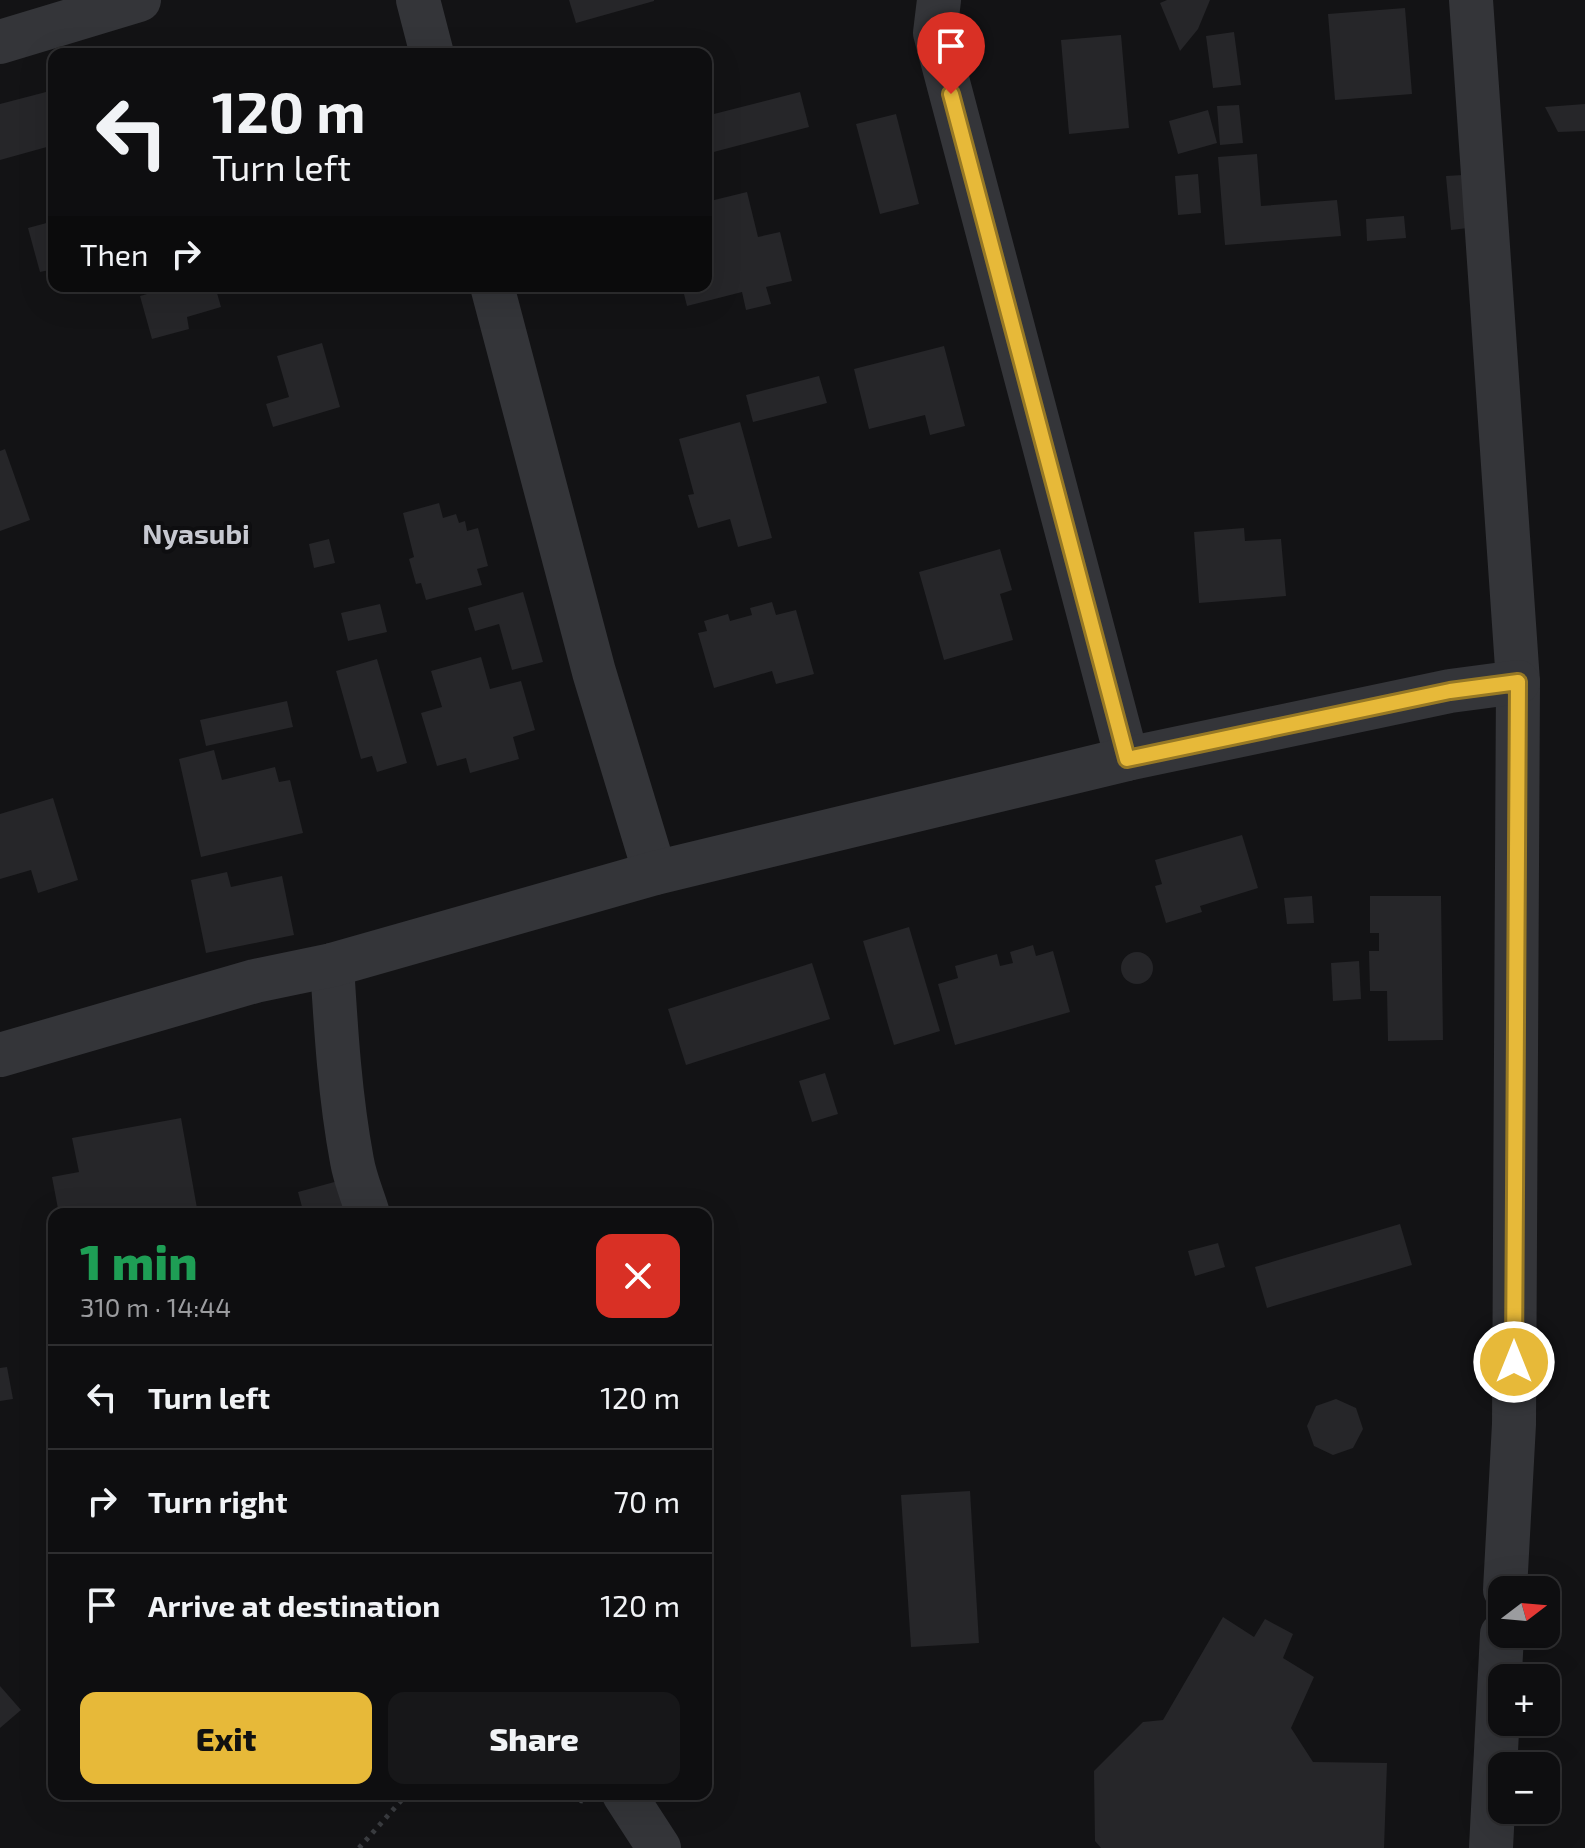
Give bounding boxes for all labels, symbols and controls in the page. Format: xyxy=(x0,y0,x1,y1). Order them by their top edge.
pin xyxy=(917,12,985,94)
icon: arrive xyxy=(929,24,973,68)
text: 120 m xyxy=(212,77,366,144)
icon: left xyxy=(80,80,184,184)
text: Turn left xyxy=(212,145,351,188)
icon: right xyxy=(164,232,208,276)
text: Then xyxy=(80,236,148,272)
district label: Nyasubi xyxy=(142,516,250,550)
text: 1 min xyxy=(80,1232,198,1290)
button: close xyxy=(596,1234,680,1318)
text: 310 m · 14:44 xyxy=(80,1291,231,1322)
position arrow xyxy=(1472,1320,1556,1404)
icon: left xyxy=(80,1375,124,1419)
text: Turn left xyxy=(148,1379,270,1415)
text: 120 m xyxy=(600,1379,680,1415)
icon: right xyxy=(80,1479,124,1523)
text: Turn right xyxy=(148,1483,288,1519)
text: 70 m xyxy=(614,1483,680,1519)
north arrow xyxy=(1488,1576,1560,1648)
map controls xyxy=(1488,1576,1560,1824)
icon: arrive xyxy=(80,1583,124,1627)
text: Arrive at destination xyxy=(148,1587,440,1623)
text: 120 m xyxy=(600,1587,680,1623)
button: + xyxy=(1488,1664,1560,1736)
button: Exit xyxy=(80,1692,372,1784)
button: Share xyxy=(388,1692,680,1784)
button: − xyxy=(1488,1752,1560,1824)

